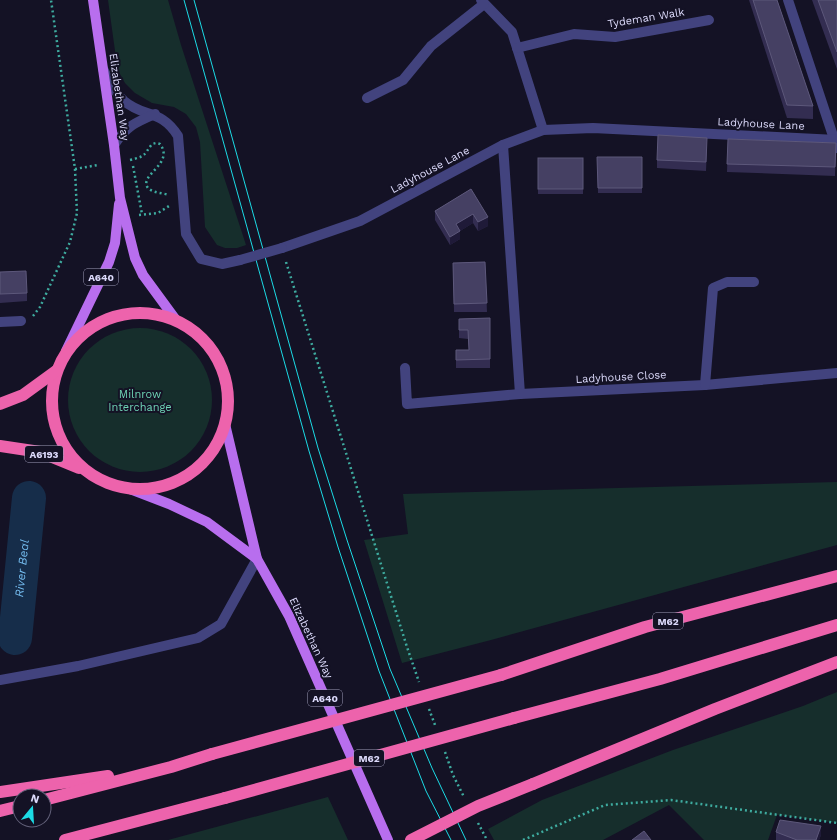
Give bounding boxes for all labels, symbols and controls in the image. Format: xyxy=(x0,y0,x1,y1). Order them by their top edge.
street label: Tydeman Walk xyxy=(607,6,685,30)
street label: Elizabethan Way xyxy=(106,52,132,142)
street label: Ladyhouse Lane xyxy=(717,115,805,133)
street label: Ladyhouse Lane xyxy=(388,144,472,196)
road number: A640 xyxy=(84,269,118,285)
street label: Ladyhouse Close xyxy=(575,368,667,386)
park label: Milnrow Interchange xyxy=(108,388,172,414)
road number: A6193 xyxy=(25,446,63,462)
water label: River Beal xyxy=(12,539,32,598)
street label: Elizabethan Way xyxy=(286,595,336,681)
road number: M62 xyxy=(653,613,683,629)
road number: A640 xyxy=(308,690,342,706)
road number: M62 xyxy=(354,750,384,766)
north arrow xyxy=(12,788,52,828)
text: N xyxy=(29,792,41,806)

